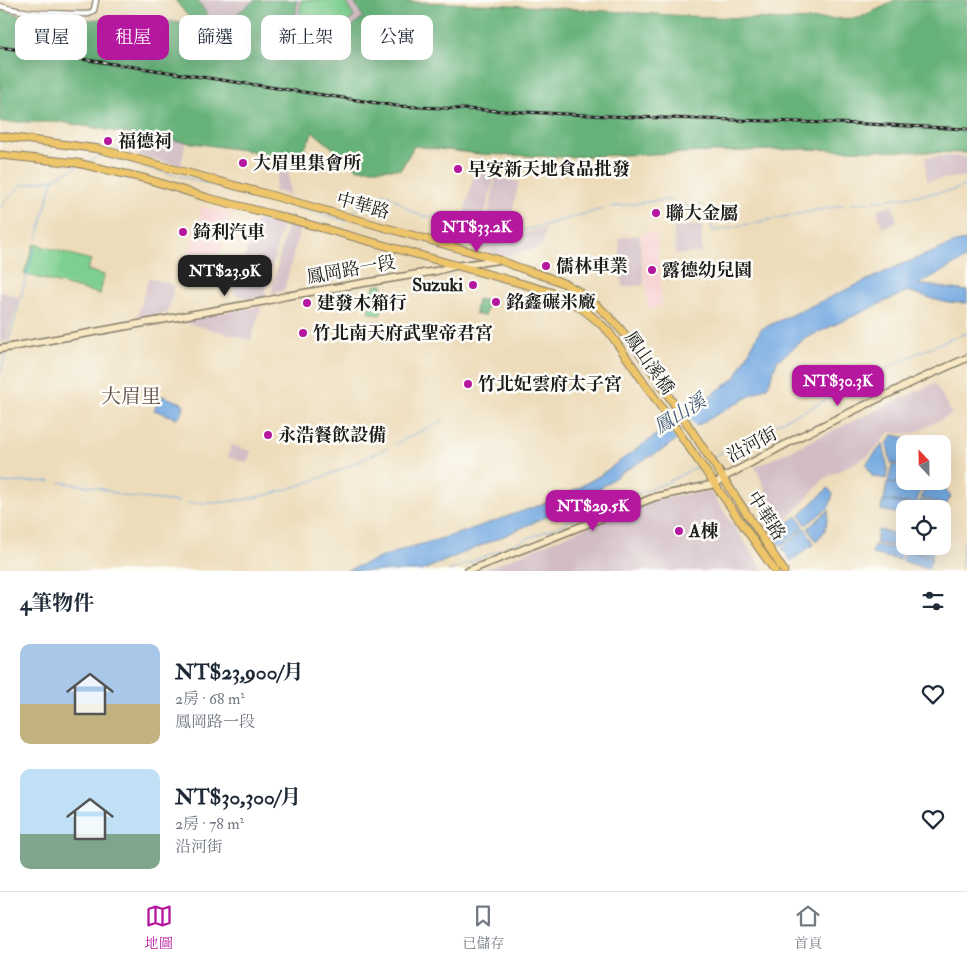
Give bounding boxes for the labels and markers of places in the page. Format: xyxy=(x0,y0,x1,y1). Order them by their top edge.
place label: 福德祠 xyxy=(118,130,172,153)
marker: 福德祠 xyxy=(102,135,114,147)
place label: 大眉里集會所 xyxy=(253,152,362,175)
marker: 大眉里集會所 xyxy=(237,157,249,169)
place label: 早安新天地食品批發 xyxy=(468,158,630,181)
marker: 早安新天地食品批發 xyxy=(452,163,464,175)
place label: 聯大金屬 xyxy=(666,202,738,225)
marker: 聯大金屬 xyxy=(650,207,662,219)
pin: NT$33.2K xyxy=(425,210,529,253)
place label: 錡利汽車 xyxy=(193,221,265,244)
marker: 錡利汽車 xyxy=(177,226,189,238)
pin: NT$23.9K xyxy=(173,254,277,297)
place label: 儒林車業 xyxy=(556,255,628,278)
place label: 露德幼兒園 xyxy=(662,259,752,282)
marker: 儒林車業 xyxy=(540,260,552,272)
marker: 露德幼兒園 xyxy=(646,264,658,276)
place label: Suzuki xyxy=(412,274,463,297)
marker: Suzuki xyxy=(467,279,479,291)
place label: 銘鑫碾米廠 xyxy=(506,291,596,314)
place label: 建發木箱行 xyxy=(317,292,407,315)
marker: 銘鑫碾米廠 xyxy=(490,296,502,308)
marker: 建發木箱行 xyxy=(301,297,313,309)
place label: 竹北南天府武聖帝君宮 xyxy=(313,322,493,345)
marker: 竹北南天府武聖帝君宮 xyxy=(297,327,309,339)
pin: NT$30.3K xyxy=(786,364,890,407)
place label: 竹北妃雲府太子宮 xyxy=(478,373,622,396)
marker: 竹北妃雲府太子宮 xyxy=(462,378,474,390)
place label: 永浩餐飲設備 xyxy=(278,424,386,447)
marker: 永浩餐飲設備 xyxy=(262,429,274,441)
pin: NT$29.5K xyxy=(541,490,645,532)
place label: A棟 xyxy=(688,520,718,543)
marker: A棟 xyxy=(673,525,685,537)

